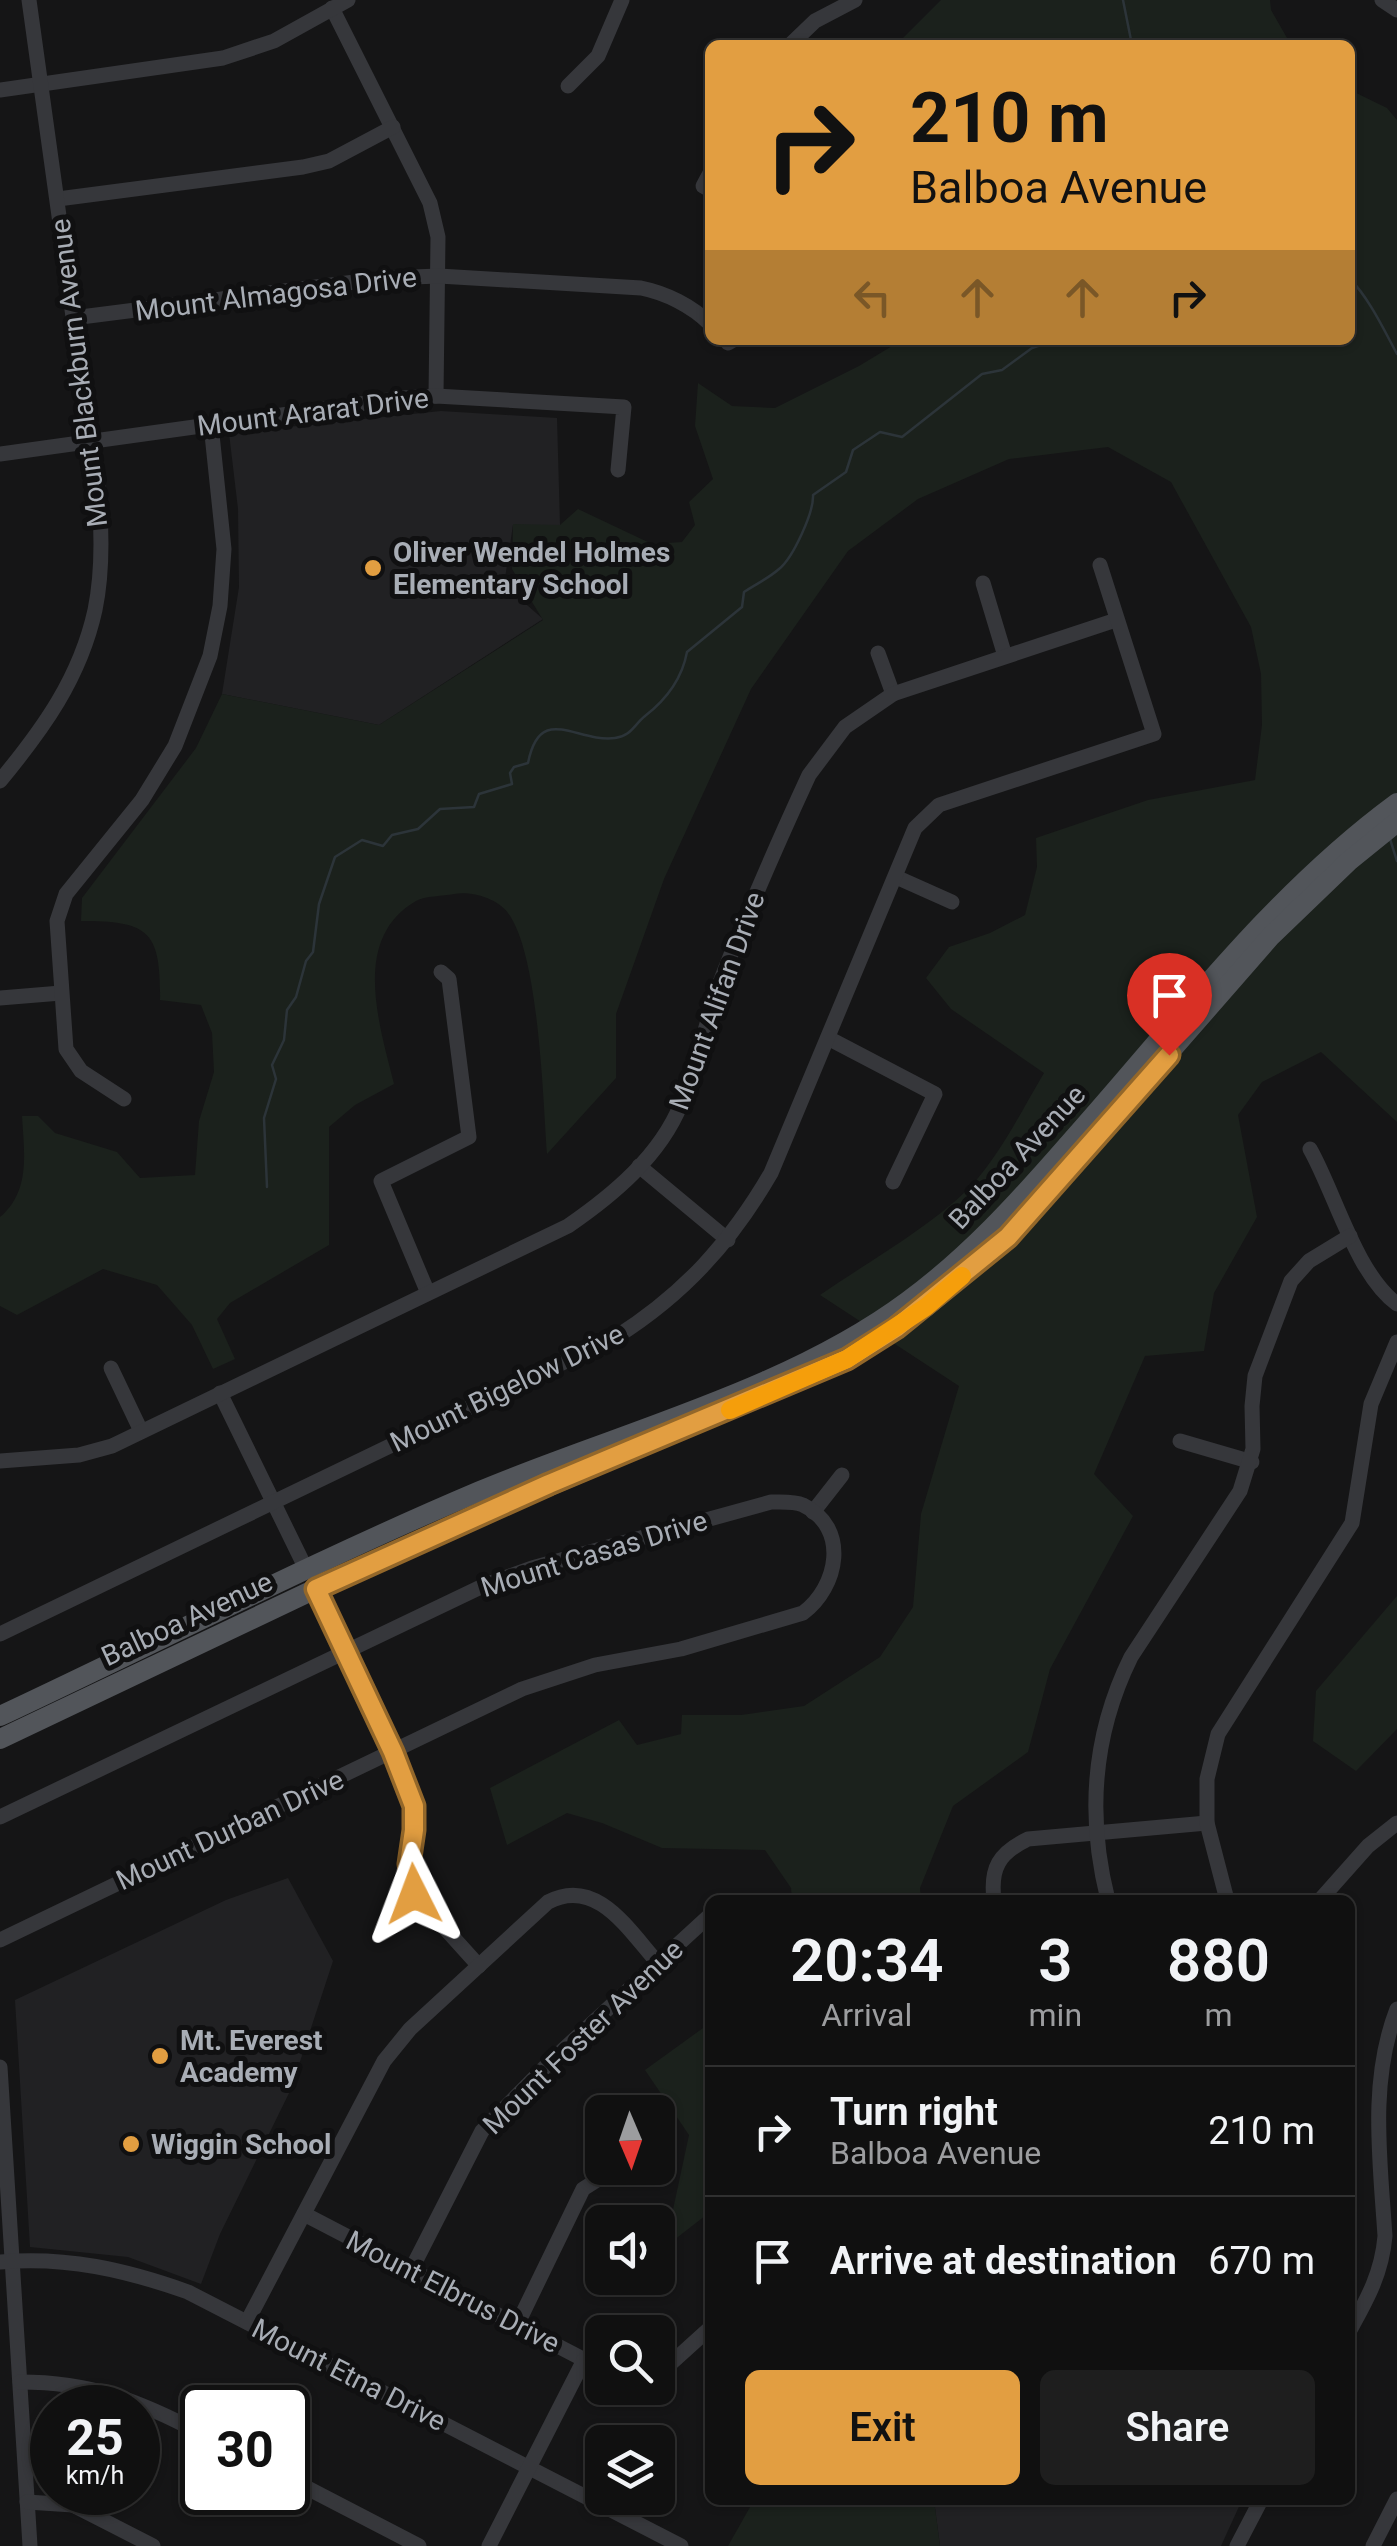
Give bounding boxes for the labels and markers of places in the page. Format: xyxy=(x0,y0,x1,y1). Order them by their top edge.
place label: Oliver Wendel Holmes Elementary School xyxy=(393,536,670,601)
marker: Oliver Wendel Holmes Elementary School xyxy=(362,557,384,579)
pin xyxy=(1127,953,1212,1056)
place label: Mt. Everest Academy xyxy=(180,2024,323,2089)
marker: Mt. Everest Academy xyxy=(149,2045,171,2067)
place label: Wiggin School xyxy=(151,2128,332,2161)
marker: Wiggin School xyxy=(120,2133,142,2155)

